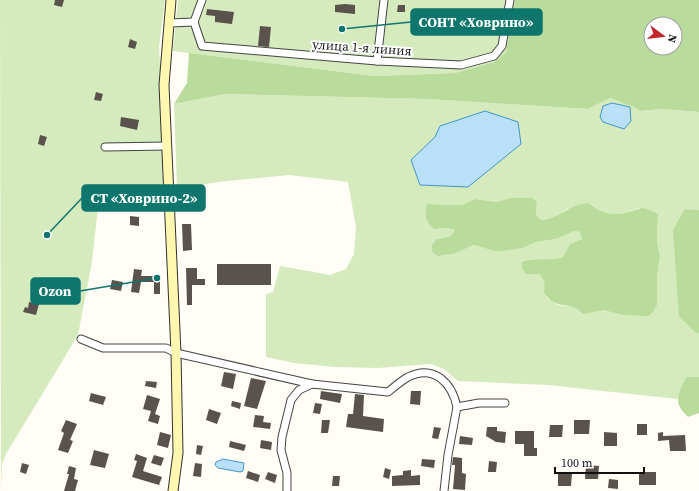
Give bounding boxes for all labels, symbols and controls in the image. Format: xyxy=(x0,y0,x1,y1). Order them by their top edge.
callout: СОНТ «Ховрино» xyxy=(411,9,542,35)
text: СОНТ «Ховрино» xyxy=(419,12,534,32)
north arrow xyxy=(643,16,683,56)
text: N xyxy=(664,33,680,44)
street label: улица 1-я линия xyxy=(312,36,412,59)
callout: СТ «Ховрино-2» xyxy=(82,185,205,211)
text: СТ «Ховрино-2» xyxy=(90,188,198,208)
callout: Ozon xyxy=(31,278,80,304)
text: Ozon xyxy=(39,281,72,301)
scale bar xyxy=(555,449,644,475)
text: 100 m xyxy=(561,455,593,471)

